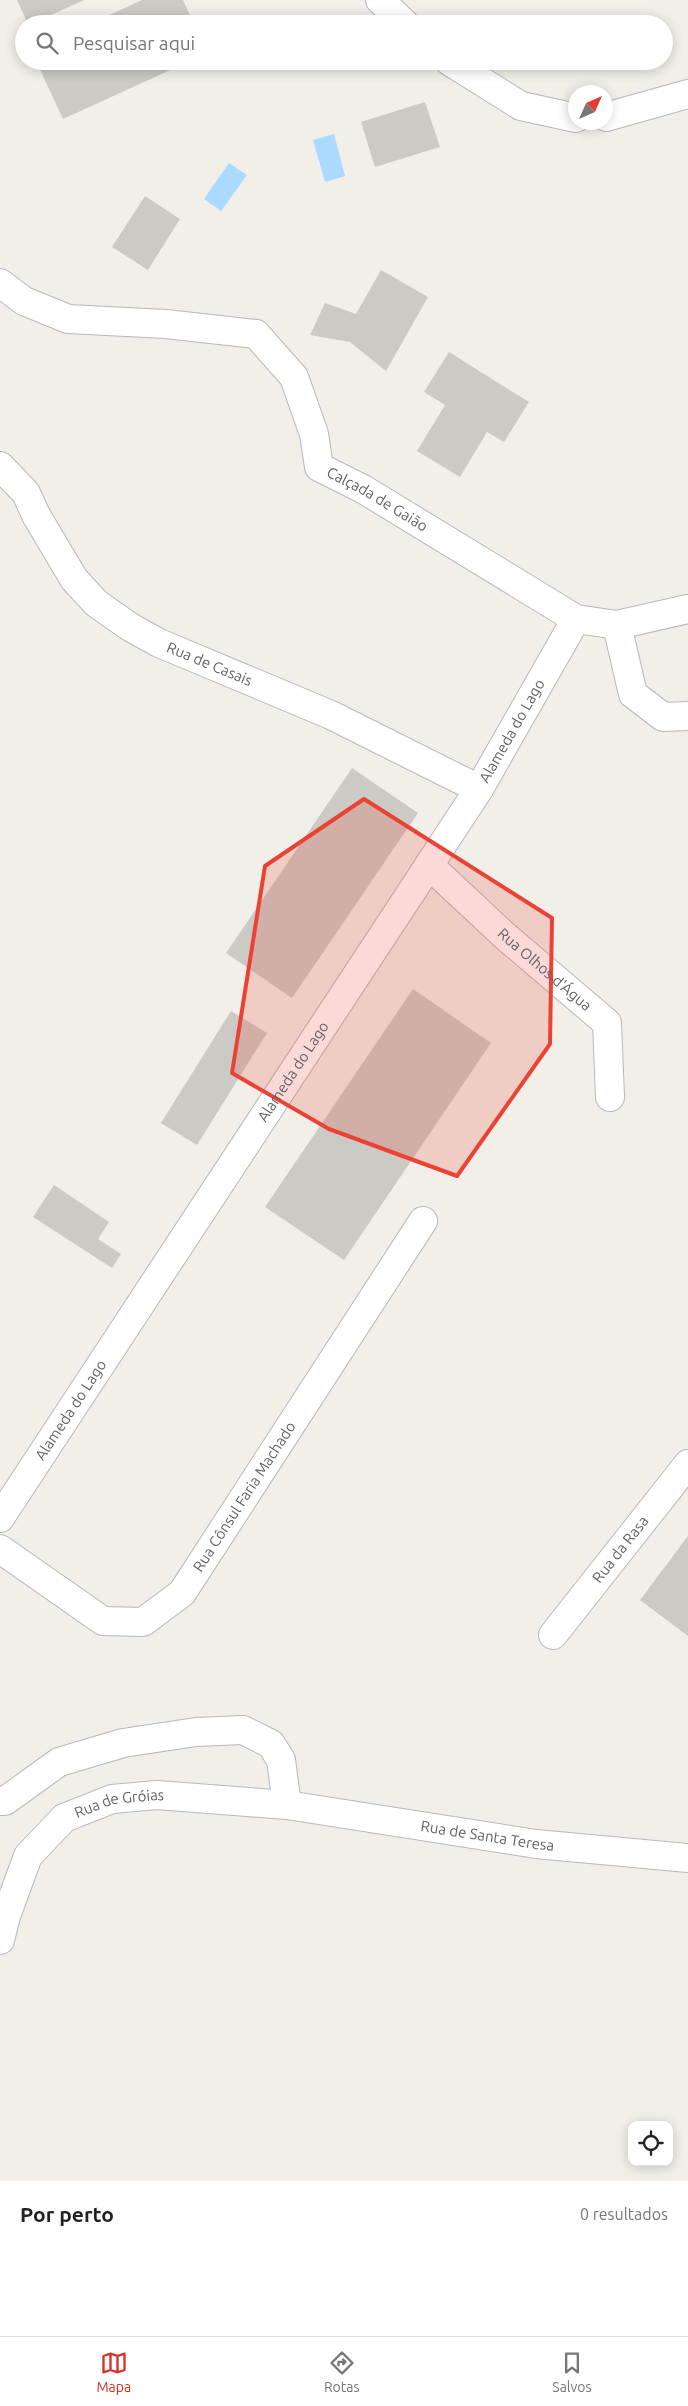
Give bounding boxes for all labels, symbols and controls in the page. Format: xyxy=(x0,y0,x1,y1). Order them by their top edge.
search box xyxy=(15,15,673,70)
icon: search xyxy=(33,29,61,57)
text: Pesquisar aqui xyxy=(73,32,195,54)
north arrow xyxy=(568,85,613,130)
street label: Calçada de Gaião xyxy=(324,463,431,535)
street label: Rua de Casais xyxy=(164,638,255,689)
street label: Alameda do Lago xyxy=(475,676,548,786)
street label: Rua Olhos d'Água xyxy=(494,925,595,1014)
street label: Alameda do Lago xyxy=(254,1018,332,1125)
street label: Alameda do Lago xyxy=(31,1357,109,1463)
street label: Rua Cônsul Faria Machado xyxy=(189,1418,299,1575)
street label: Rua da Rasa xyxy=(589,1512,652,1586)
street label: Rua de Gróias xyxy=(72,1786,165,1821)
street label: Rua de Santa Teresa xyxy=(420,1817,555,1854)
map controls xyxy=(628,2121,673,2166)
button: locate xyxy=(628,2121,673,2166)
text: Por perto xyxy=(20,2202,114,2226)
text: 0 resultados xyxy=(580,2205,668,2223)
tab: Mapa xyxy=(96,2349,131,2395)
tab: Rotas xyxy=(324,2349,360,2395)
tab: Salvos xyxy=(552,2349,592,2395)

